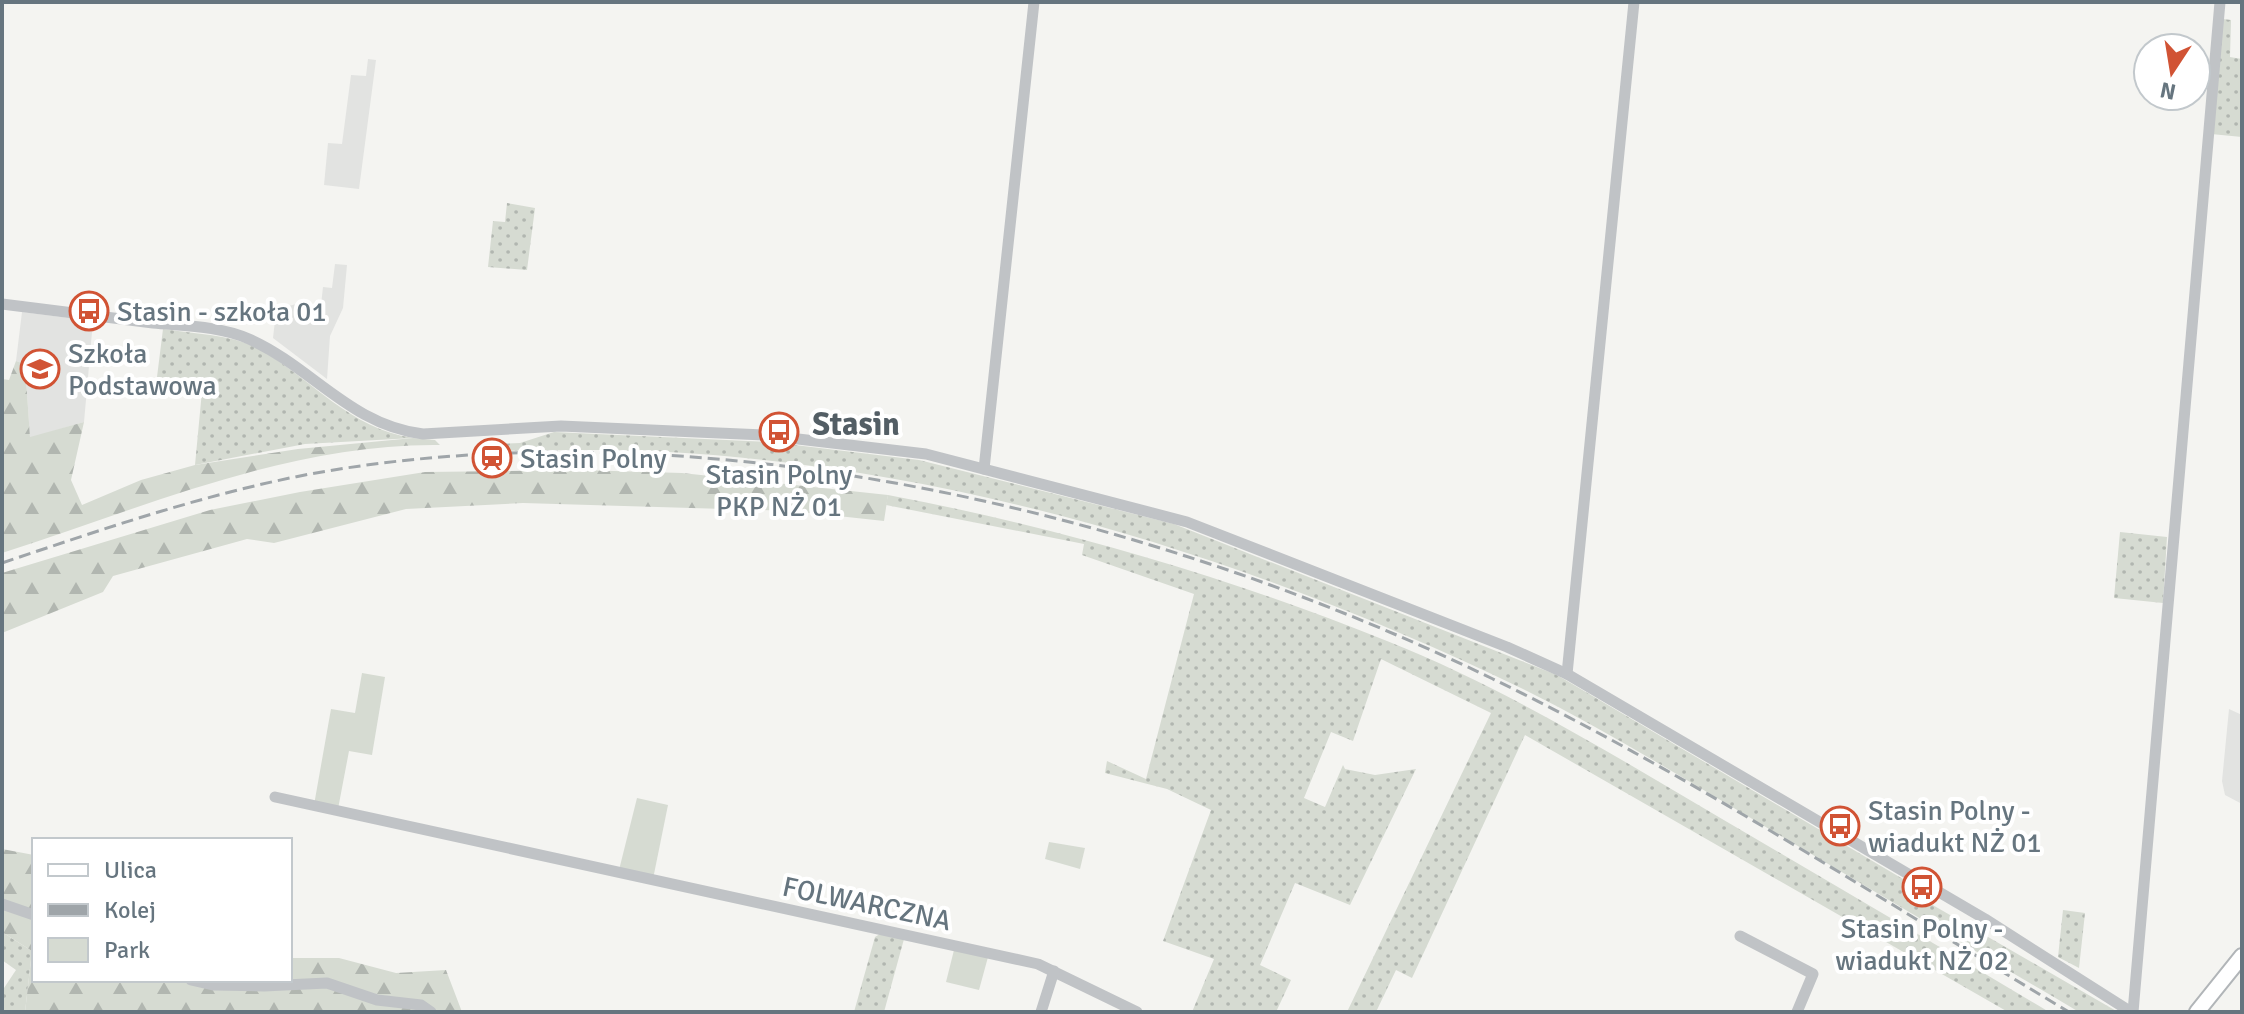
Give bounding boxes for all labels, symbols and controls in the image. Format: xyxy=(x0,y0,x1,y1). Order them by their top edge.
north arrow xyxy=(2132,32,2212,112)
text: N xyxy=(2158,76,2178,106)
bus stop icon: Stasin - szkoła 01 xyxy=(68,290,110,332)
place label: Stasin - szkoła 01 xyxy=(117,295,327,329)
place label: Szkoła Podstawowa xyxy=(68,337,217,403)
school or university icon: Szkoła Podstawowa xyxy=(19,348,61,390)
district label: Stasin xyxy=(812,405,900,444)
bus stop icon: Stasin Polny PKP NŻ 01 xyxy=(758,411,800,453)
station icon: Stasin Polny xyxy=(471,437,513,479)
place label: Stasin Polny xyxy=(520,442,667,476)
place label: Stasin Polny PKP NŻ 01 xyxy=(706,458,852,524)
place label: Stasin Polny - wiadukt NŻ 01 xyxy=(1868,794,2042,860)
bus stop icon: Stasin Polny - wiadukt NŻ 01 xyxy=(1819,805,1861,847)
legend xyxy=(32,838,292,982)
text: Ulica xyxy=(104,855,157,885)
bus stop icon: Stasin Polny - wiadukt NŻ 02 xyxy=(1901,866,1943,908)
street label: FOLWARCZNA xyxy=(779,870,954,938)
text: Kolej xyxy=(104,895,156,925)
place label: Stasin Polny - wiadukt NŻ 02 xyxy=(1835,912,2009,978)
text: Park xyxy=(104,935,150,965)

